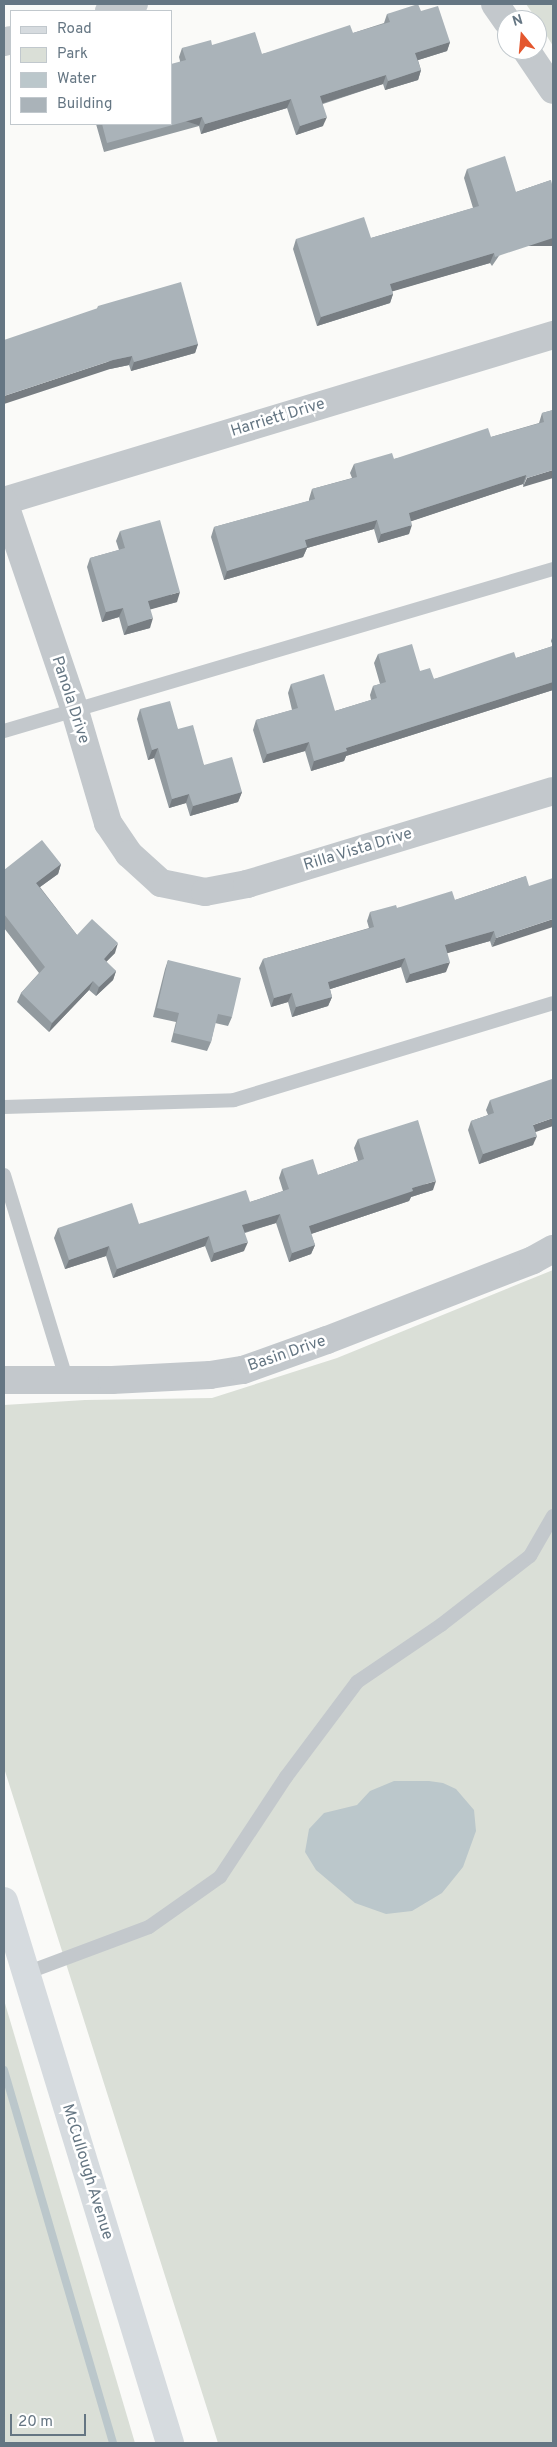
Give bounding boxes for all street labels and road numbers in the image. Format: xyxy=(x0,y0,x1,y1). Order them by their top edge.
street label: Harriett Drive xyxy=(228,395,328,441)
street label: Panola Drive xyxy=(47,654,93,746)
street label: Rilla Vista Drive xyxy=(301,824,415,876)
street label: Basin Drive xyxy=(245,1332,329,1376)
street label: McCullough Avenue xyxy=(57,2102,117,2242)

